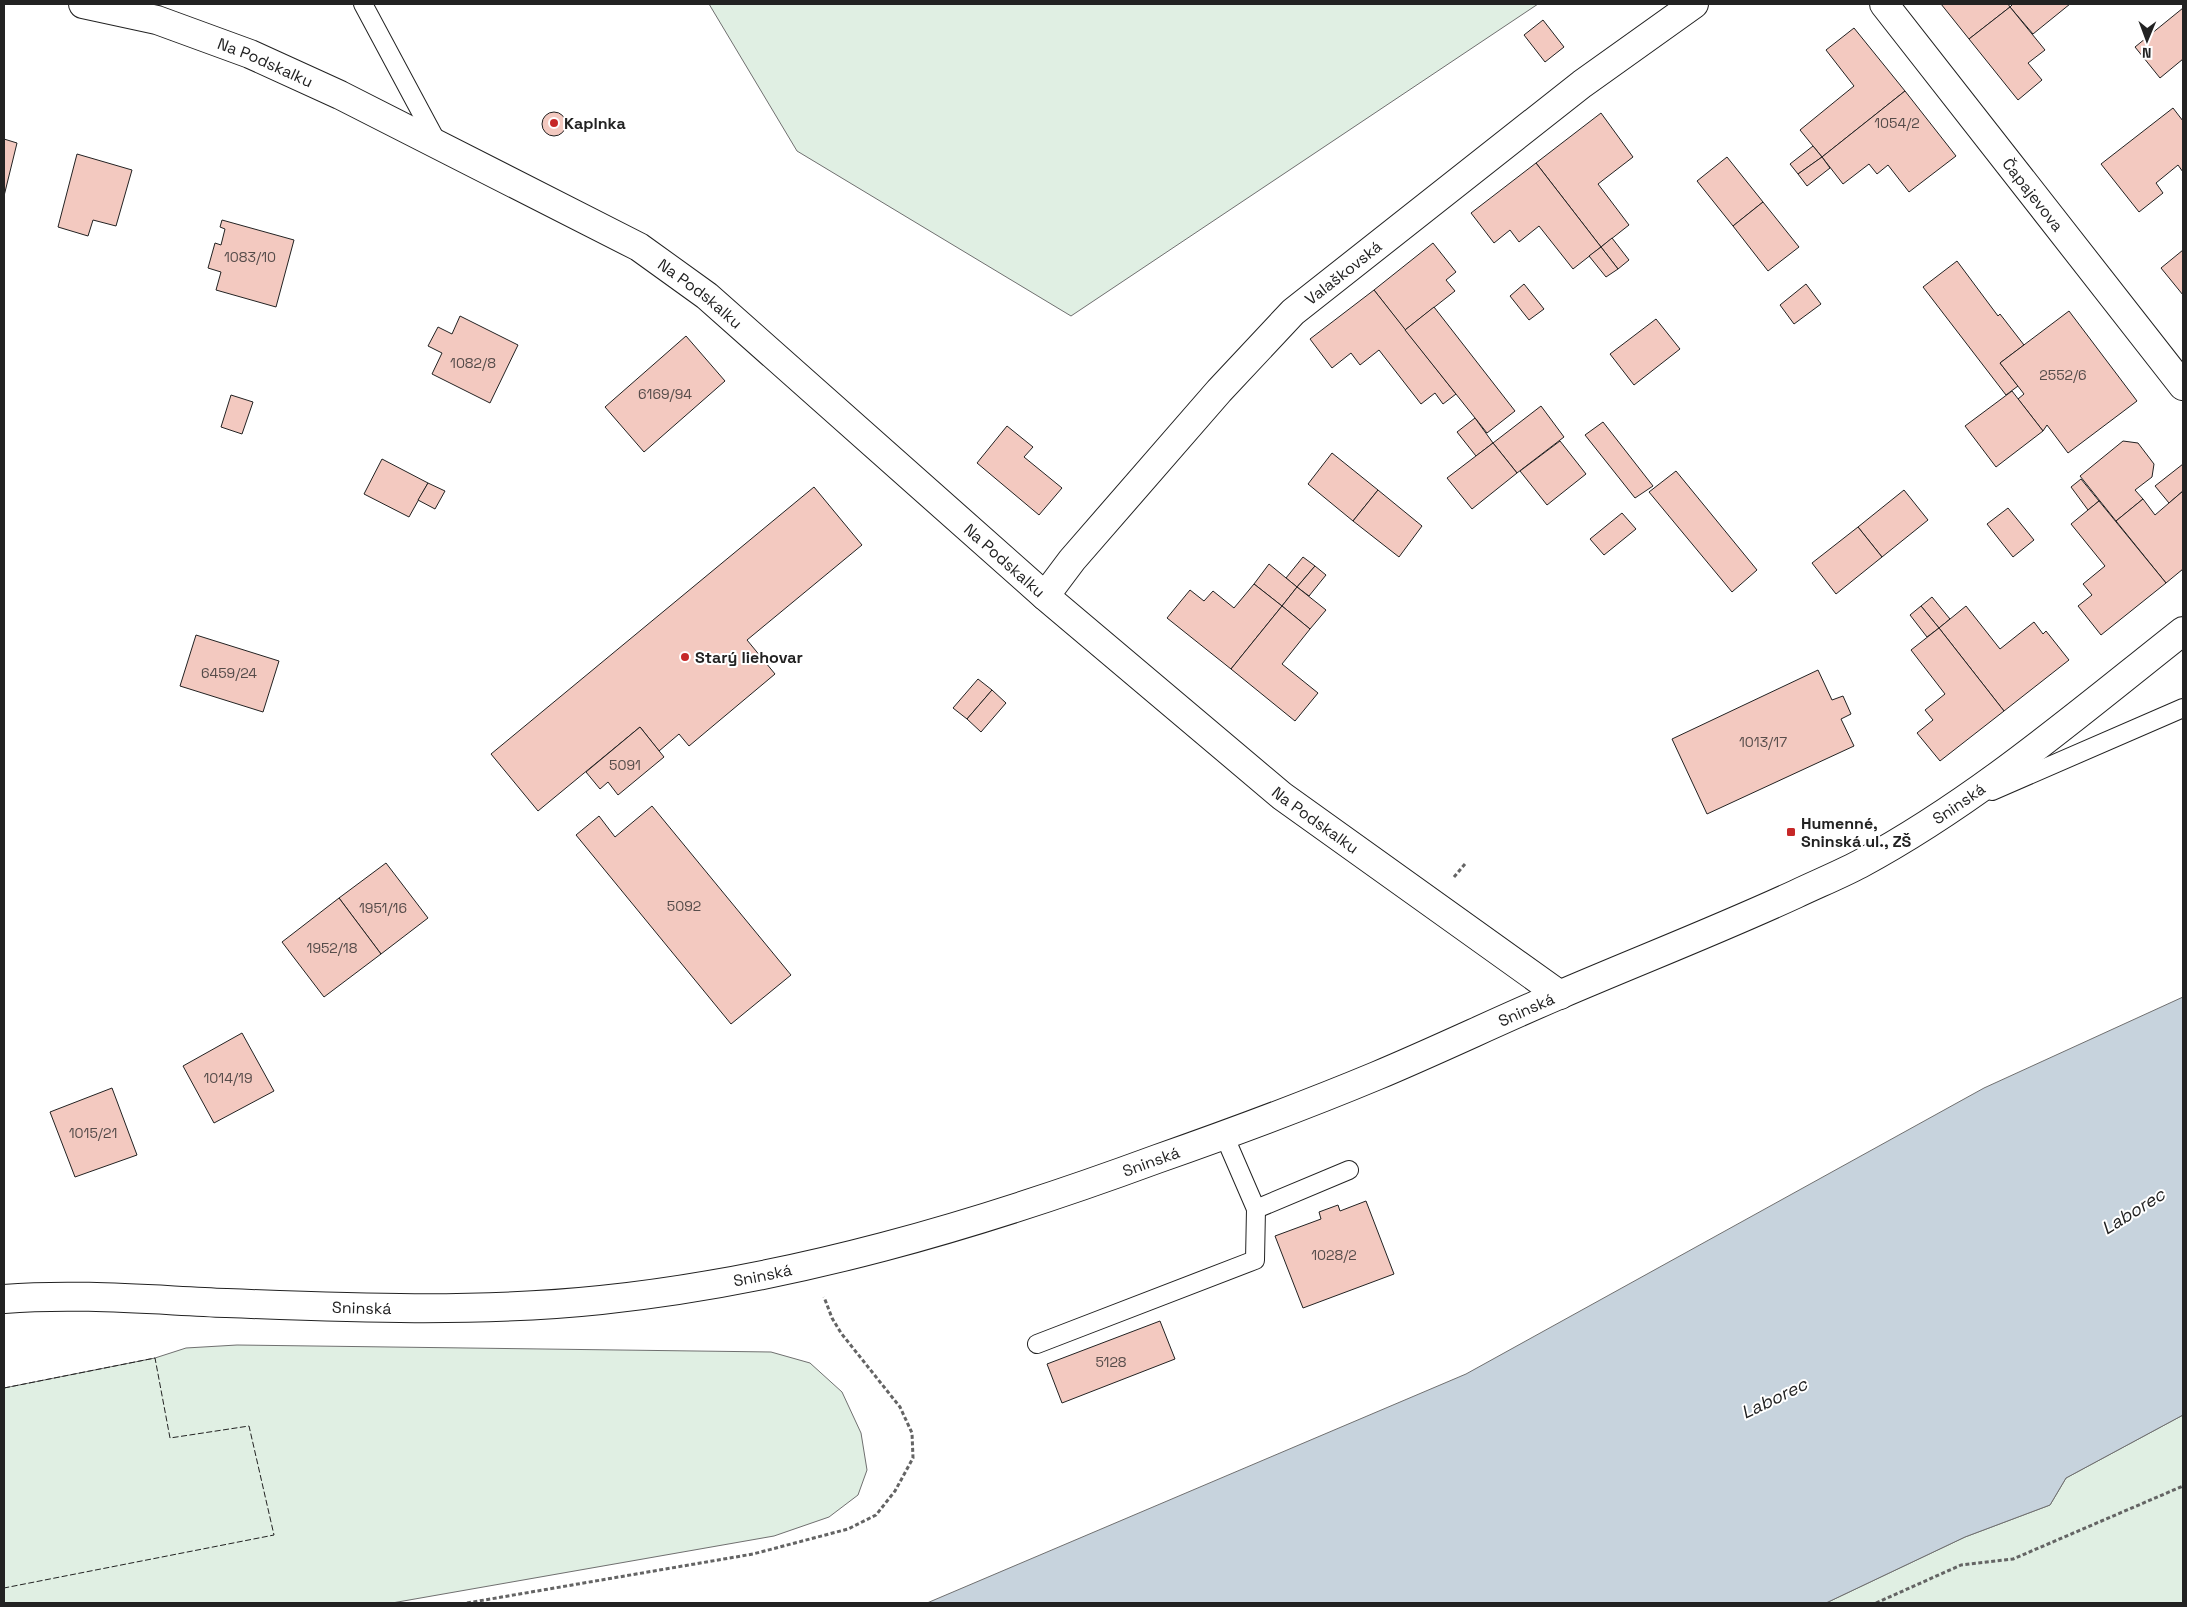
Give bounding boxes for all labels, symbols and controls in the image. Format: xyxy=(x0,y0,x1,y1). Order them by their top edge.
north arrow xyxy=(2122,15,2172,65)
street label: Na Podskalku xyxy=(215,33,316,92)
text: N xyxy=(2142,44,2152,62)
place label: Kaplnka xyxy=(564,113,626,134)
house number: 1054/2 xyxy=(1874,114,1920,132)
marker: Kaplnka xyxy=(548,117,560,129)
street label: Čapajevova xyxy=(1998,154,2068,236)
street label: Valaškovská xyxy=(1300,236,1386,309)
house number: 1083/10 xyxy=(224,248,276,266)
street label: Na Podskalku xyxy=(654,254,747,333)
house number: 1082/8 xyxy=(450,354,496,372)
house number: 2552/6 xyxy=(2039,366,2087,384)
house number: 6169/94 xyxy=(638,385,692,403)
street label: Na Podskalku xyxy=(960,519,1050,602)
place label: Starý liehovar xyxy=(695,647,803,668)
marker: Starý liehovar xyxy=(679,651,691,663)
house number: 6459/24 xyxy=(201,664,257,682)
house number: 1013/17 xyxy=(1739,733,1787,751)
house number: 5091 xyxy=(609,756,641,774)
street label: Sninská xyxy=(1928,778,1989,829)
street label: Na Podskalku xyxy=(1268,782,1363,858)
place label: Humenné, Sninská ul., ZŠ xyxy=(1801,813,1912,852)
marker: Humenné, Sninská ul., ZŠ xyxy=(1785,826,1797,838)
house number: 5092 xyxy=(667,897,701,915)
house number: 1951/16 xyxy=(359,899,407,917)
house number: 1952/18 xyxy=(307,939,358,957)
street label: Sninská xyxy=(1495,988,1557,1031)
house number: 1014/19 xyxy=(203,1069,253,1087)
house number: 1015/21 xyxy=(69,1124,117,1142)
street label: Sninská xyxy=(1119,1141,1182,1181)
water label: Laborec xyxy=(2097,1182,2170,1240)
house number: 1028/2 xyxy=(1311,1246,1357,1264)
street label: Sninská xyxy=(731,1259,794,1291)
street label: Sninská xyxy=(332,1296,392,1319)
house number: 5128 xyxy=(1095,1353,1127,1371)
water label: Laborec xyxy=(1737,1372,1812,1424)

